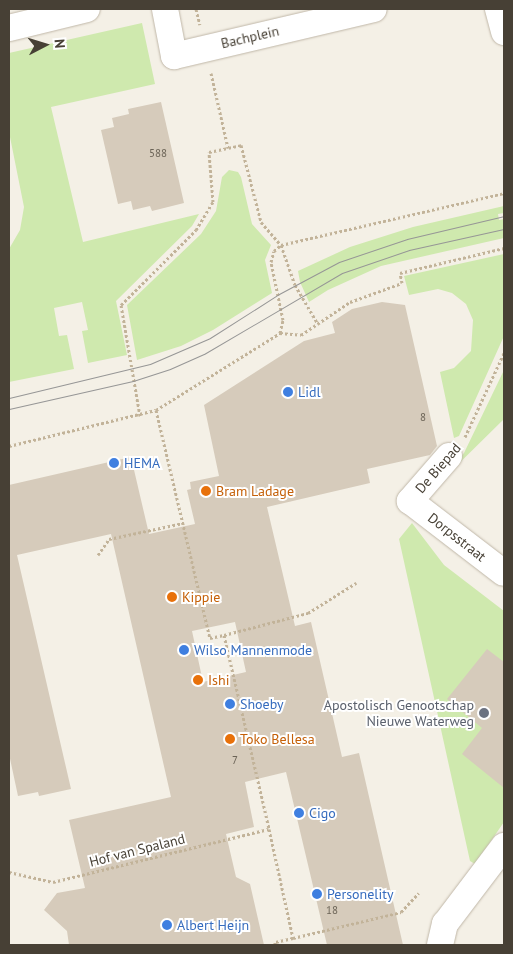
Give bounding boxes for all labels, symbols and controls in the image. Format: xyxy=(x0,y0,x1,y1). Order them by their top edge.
north arrow xyxy=(20,20,70,70)
street label: Bachplein xyxy=(219,22,281,52)
text: N xyxy=(51,38,69,49)
house number: 588 xyxy=(149,146,167,160)
place label: Lidl xyxy=(298,384,321,400)
marker: Lidl xyxy=(282,386,294,398)
house number: 8 xyxy=(420,410,426,424)
street label: De Biepad xyxy=(412,439,464,497)
place label: HEMA xyxy=(124,455,160,471)
marker: HEMA xyxy=(108,457,120,469)
place label: Bram Ladage xyxy=(216,483,294,499)
marker: Bram Ladage xyxy=(200,485,212,497)
street label: Dorpsstraat xyxy=(425,509,489,565)
place label: Kippie xyxy=(182,589,220,605)
marker: Kippie xyxy=(166,591,178,603)
place label: Wilso Mannenmode xyxy=(194,642,312,658)
marker: Wilso Mannenmode xyxy=(178,644,190,656)
place label: Ishi xyxy=(208,672,229,688)
marker: Ishi xyxy=(192,674,204,686)
place label: Shoeby xyxy=(240,696,284,712)
place label: Apostolisch Genootschap Nieuwe Waterweg xyxy=(324,697,474,730)
marker: Shoeby xyxy=(224,698,236,710)
marker: Apostolisch Genootschap Nieuwe Waterweg xyxy=(478,707,490,719)
place label: Toko Bellesa xyxy=(240,731,315,747)
marker: Toko Bellesa xyxy=(224,733,236,745)
house number: 7 xyxy=(232,753,238,767)
place label: Cigo xyxy=(309,805,336,821)
marker: Cigo xyxy=(293,807,305,819)
street label: Hof van Spaland xyxy=(87,830,187,870)
place label: Personelity xyxy=(327,886,393,902)
marker: Personelity xyxy=(311,888,323,900)
house number: 18 xyxy=(326,903,338,917)
place label: Albert Heijn xyxy=(177,917,249,933)
marker: Albert Heijn xyxy=(161,919,173,931)

